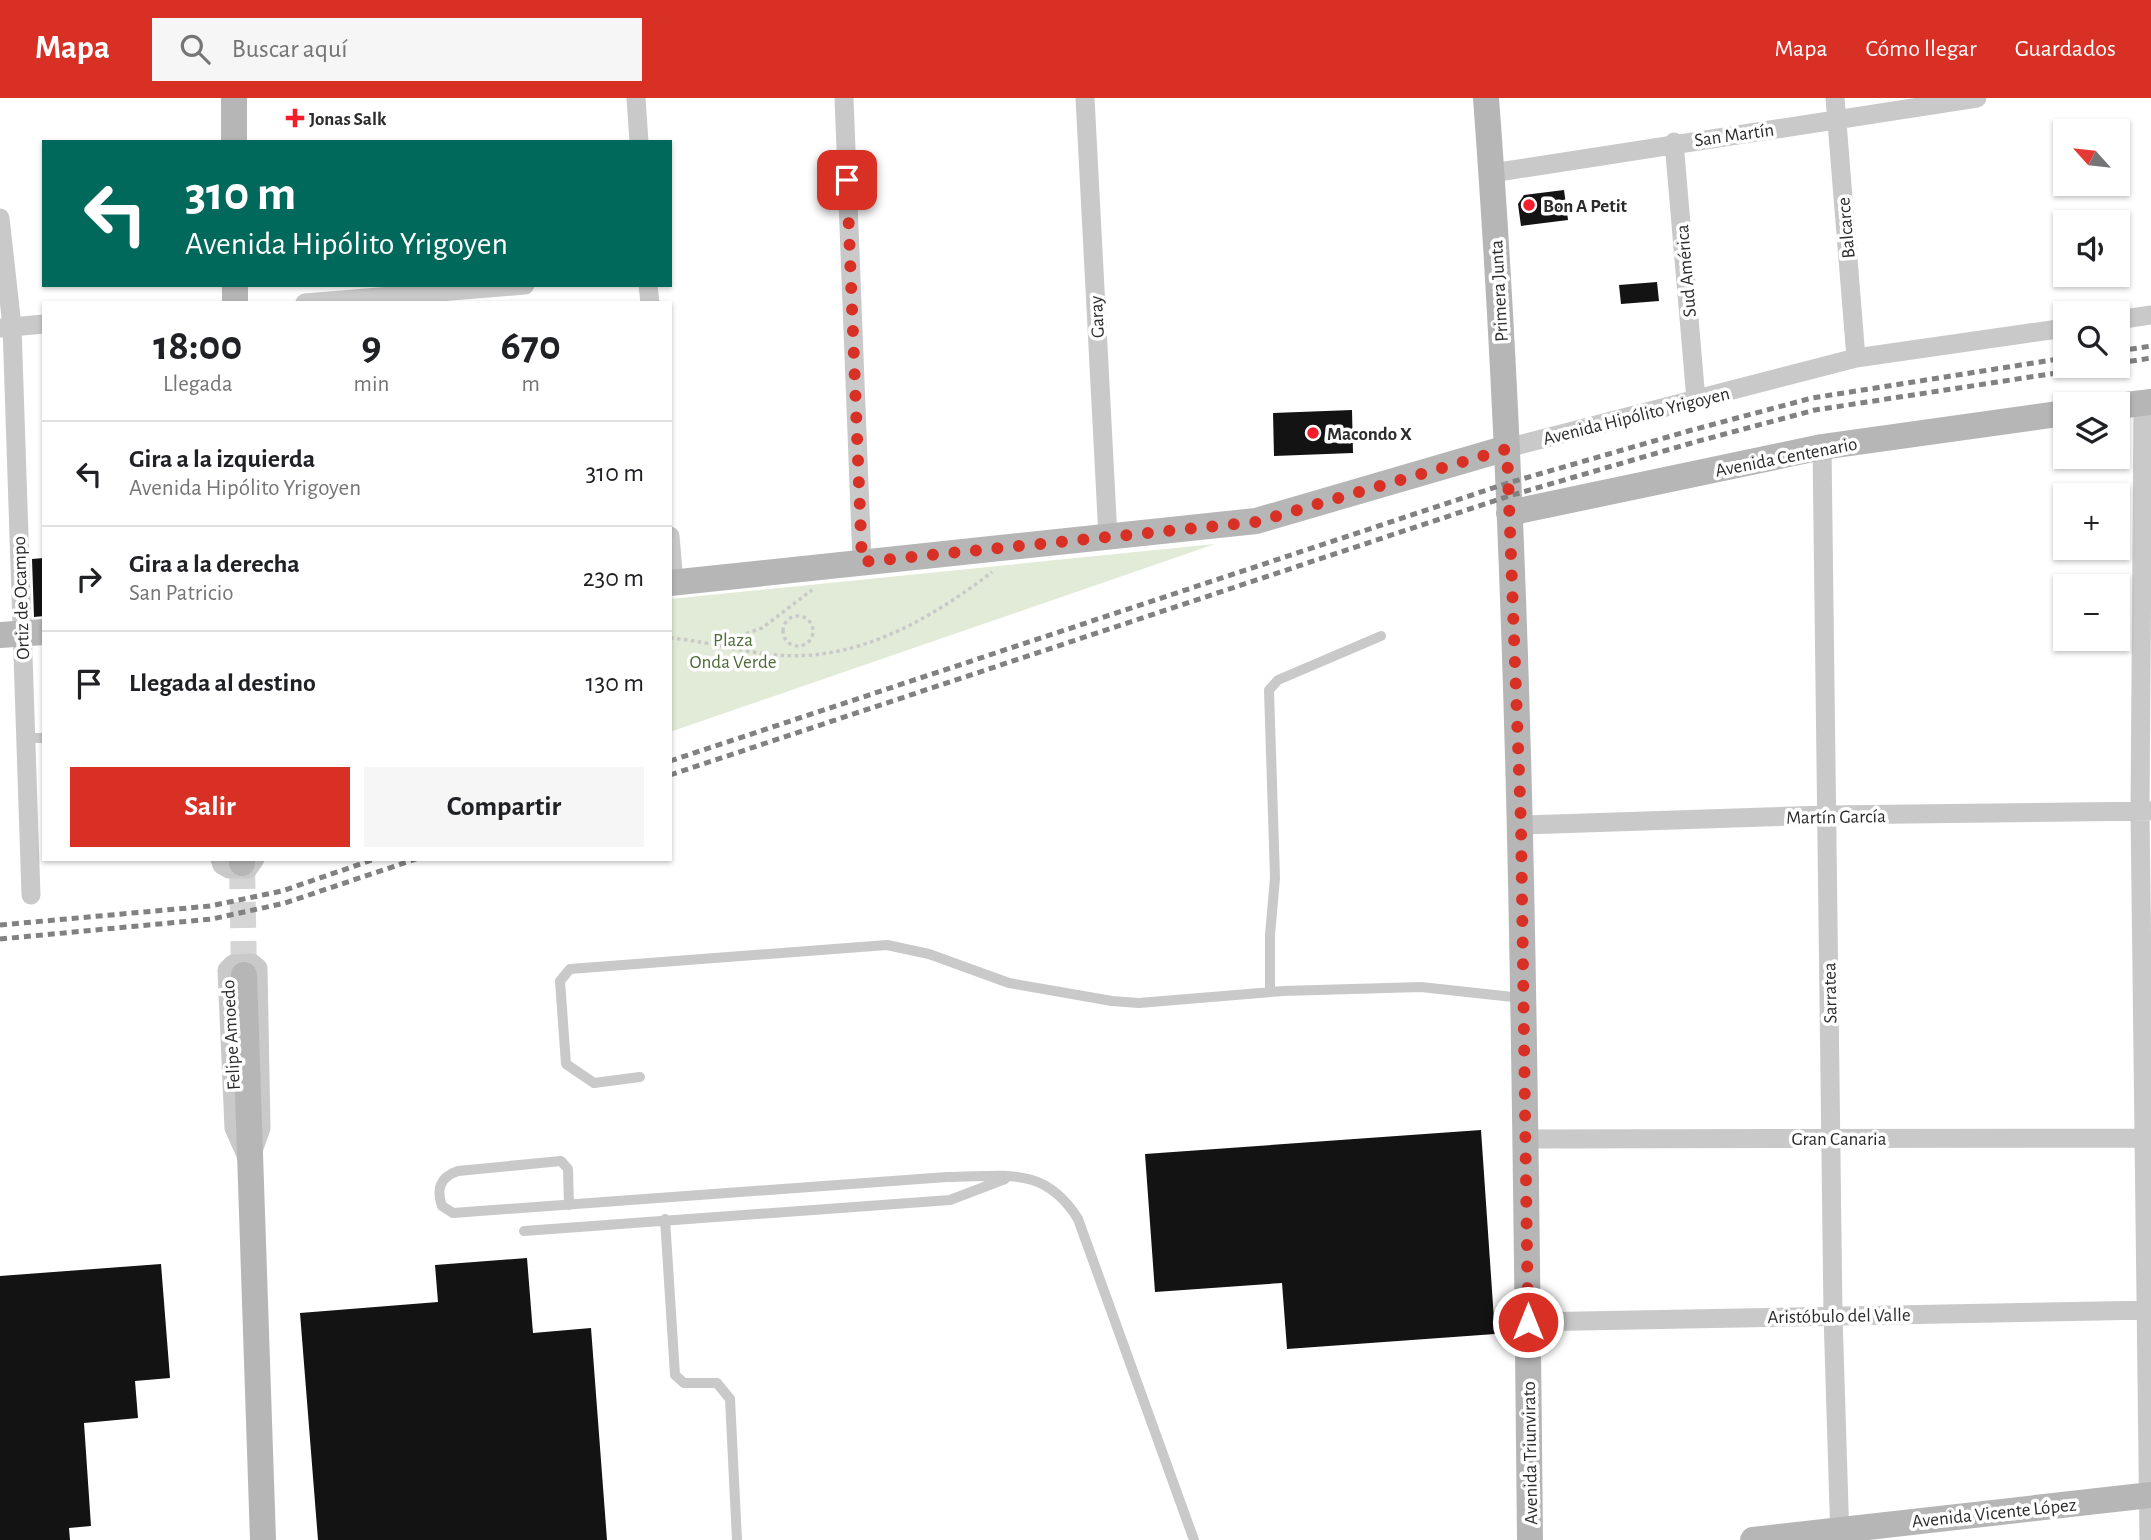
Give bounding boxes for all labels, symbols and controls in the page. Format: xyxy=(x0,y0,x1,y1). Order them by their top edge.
search box xyxy=(152,18,642,81)
icon: search xyxy=(176,30,214,68)
text: Mapa xyxy=(35,32,110,65)
text: Buscar aquí xyxy=(232,36,348,62)
text: Mapa xyxy=(1774,37,1828,61)
text: Cómo llegar xyxy=(1866,37,1977,61)
text: Guardados xyxy=(2015,37,2116,61)
marker: Jonas Salk xyxy=(287,110,303,126)
place label: Jonas Salk xyxy=(309,110,387,129)
north arrow xyxy=(2053,119,2130,196)
map controls xyxy=(2053,119,2130,651)
street label: San Martín xyxy=(1693,121,1775,150)
pin xyxy=(817,150,877,210)
icon: arrive xyxy=(828,161,866,199)
icon: left xyxy=(70,168,161,259)
text: 310 m xyxy=(185,170,296,219)
street label: Balcarce xyxy=(1834,196,1859,259)
marker: Bon A Petit xyxy=(1521,197,1537,213)
place label: Bon A Petit xyxy=(1543,197,1628,216)
button: sound xyxy=(2053,210,2130,287)
street label: Sud América xyxy=(1673,223,1700,318)
text: Avenida Hipólito Yrigoyen xyxy=(185,228,508,260)
street label: Primera Junta xyxy=(1487,239,1512,342)
street label: Garay xyxy=(1087,295,1108,339)
button: search xyxy=(2053,301,2130,378)
text: 18:00 xyxy=(153,325,242,367)
text: 9 xyxy=(361,325,382,367)
text: 670 xyxy=(501,325,561,367)
text: Llegada xyxy=(163,373,233,396)
text: min xyxy=(354,373,389,396)
text: m xyxy=(521,373,540,396)
street label: Avenida Hipólito Yrigoyen xyxy=(1541,384,1732,449)
button: layers xyxy=(2053,392,2130,469)
marker: Macondo X xyxy=(1305,425,1321,441)
place label: Macondo X xyxy=(1327,425,1412,444)
street label: Avenida Centenario xyxy=(1714,434,1859,481)
text: Gira a la izquierda xyxy=(129,446,315,472)
icon: left xyxy=(70,455,108,493)
text: 310 m xyxy=(586,460,644,486)
text: Avenida Hipólito Yrigoyen xyxy=(129,477,361,500)
button: + xyxy=(2053,483,2130,560)
street label: Ortiz de Ocampo xyxy=(10,536,33,660)
text: Gira a la derecha xyxy=(129,551,300,577)
icon: right xyxy=(70,560,108,598)
text: 230 m xyxy=(583,565,644,591)
button: − xyxy=(2053,574,2130,651)
text: San Patricio xyxy=(129,582,234,605)
park label: Plaza Onda Verde xyxy=(690,631,776,672)
icon: arrive xyxy=(70,665,108,703)
text: Llegada al destino xyxy=(129,670,316,696)
text: 130 m xyxy=(586,670,644,696)
button: Salir xyxy=(70,767,350,847)
button: Compartir xyxy=(364,767,644,847)
street label: Martín García xyxy=(1786,807,1886,828)
street label: Sarratea xyxy=(1820,962,1841,1024)
street label: Felipe Amoedo xyxy=(219,979,244,1091)
street label: Gran Canaria xyxy=(1792,1130,1887,1149)
position arrow xyxy=(1491,1285,1565,1359)
street label: Aristóbulo del Valle xyxy=(1767,1306,1911,1327)
street label: Avenida Triunvirato xyxy=(1520,1381,1541,1525)
street label: Avenida Vicente López xyxy=(1911,1495,2078,1532)

